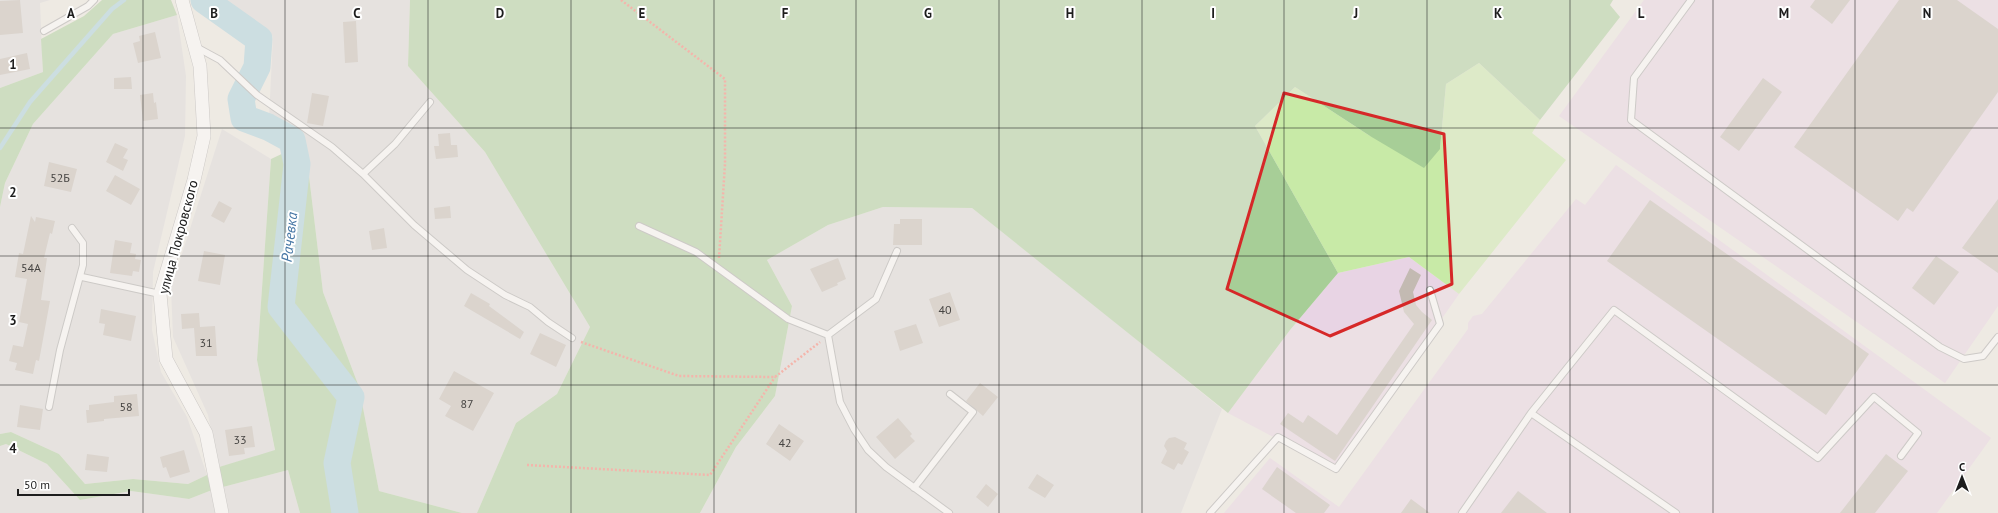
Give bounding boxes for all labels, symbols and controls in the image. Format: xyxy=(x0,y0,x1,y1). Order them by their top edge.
text: A xyxy=(67,5,75,22)
text: B xyxy=(210,5,218,22)
text: C xyxy=(353,5,361,22)
text: D xyxy=(496,5,504,22)
text: E xyxy=(639,5,646,22)
text: F xyxy=(782,5,789,22)
text: G xyxy=(924,5,932,22)
text: H xyxy=(1066,5,1074,22)
text: I xyxy=(1211,5,1215,22)
text: J xyxy=(1353,5,1358,22)
text: K xyxy=(1494,5,1502,22)
text: L xyxy=(1638,5,1645,22)
text: M xyxy=(1779,5,1789,22)
text: N xyxy=(1923,5,1931,22)
text: 1 xyxy=(9,56,17,73)
house number: 52Б xyxy=(50,170,70,185)
street label: улица Покровского xyxy=(154,178,202,296)
text: 2 xyxy=(9,184,17,201)
water label: Рачевка xyxy=(277,210,302,263)
house number: 54А xyxy=(21,260,41,275)
house number: 40 xyxy=(938,302,952,317)
text: 3 xyxy=(9,312,17,329)
house number: 31 xyxy=(199,335,213,350)
house number: 87 xyxy=(460,396,474,411)
house number: 58 xyxy=(119,399,133,414)
house number: 33 xyxy=(233,432,247,447)
house number: 42 xyxy=(778,435,792,450)
text: 4 xyxy=(9,440,17,457)
north arrow xyxy=(1942,457,1982,497)
text: С xyxy=(1959,460,1965,474)
scale bar xyxy=(18,471,129,497)
text: 50 m xyxy=(24,477,50,492)

